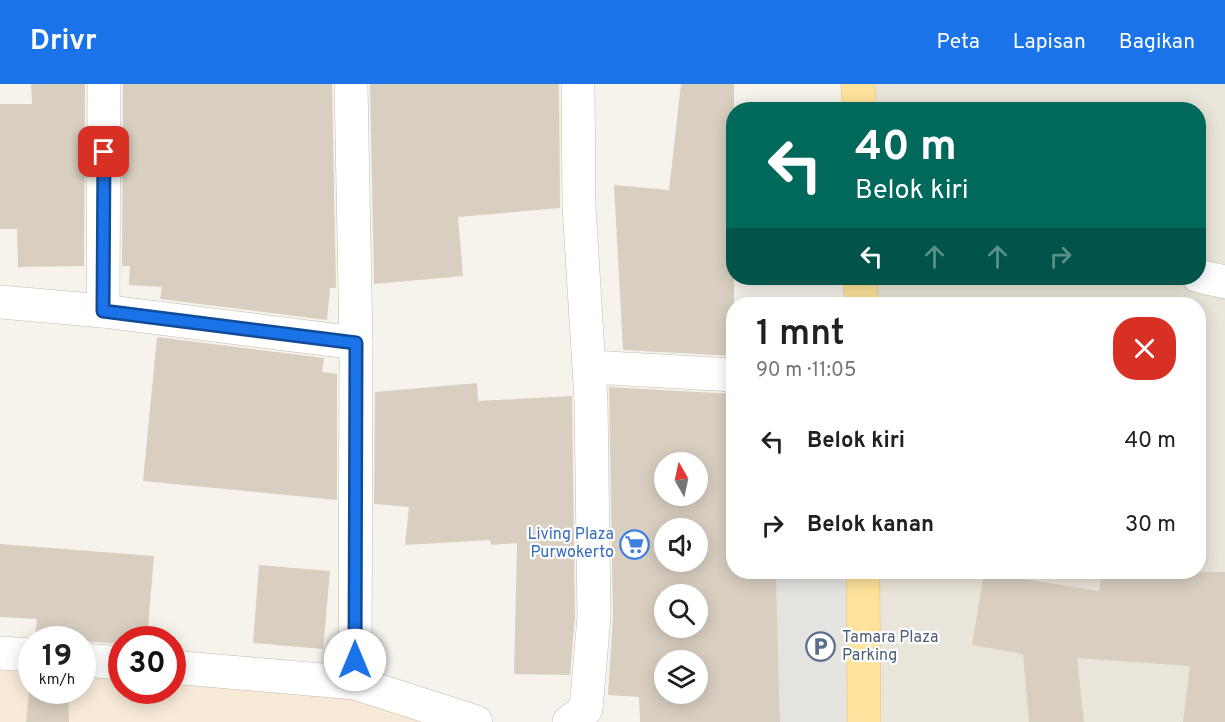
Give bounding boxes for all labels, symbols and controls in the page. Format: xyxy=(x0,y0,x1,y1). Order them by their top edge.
text: Drivr xyxy=(30,24,97,60)
text: Peta xyxy=(937,29,980,56)
text: Lapisan xyxy=(1013,29,1086,56)
text: Bagikan xyxy=(1119,29,1195,56)
text: 40 m xyxy=(855,122,957,175)
pin xyxy=(78,126,129,177)
icon: left xyxy=(756,126,834,204)
icon: arrive xyxy=(87,135,120,168)
text: Belok kiri xyxy=(855,174,969,208)
icon: left xyxy=(855,240,888,273)
icon: ahead xyxy=(918,240,951,273)
icon: ahead xyxy=(981,240,1014,273)
icon: right xyxy=(1044,240,1077,273)
text: 1 mnt xyxy=(756,312,845,358)
button: close xyxy=(1113,317,1176,380)
text: 90 m · 11:05 xyxy=(756,358,856,384)
icon: left xyxy=(756,425,789,458)
text: Belok kiri xyxy=(807,428,905,455)
text: 40 m xyxy=(1124,428,1176,455)
north arrow xyxy=(654,452,708,506)
map controls xyxy=(654,452,708,704)
icon: right xyxy=(756,509,789,542)
text: Belok kanan xyxy=(807,512,934,539)
text: 30 m xyxy=(1125,512,1176,539)
button: sound xyxy=(654,518,708,572)
place label: Living Plaza Purwokerto xyxy=(528,525,614,563)
supermarket icon: Living Plaza Purwokerto xyxy=(619,528,651,560)
button: search xyxy=(654,584,708,638)
speed limit sign: 30 xyxy=(108,626,186,704)
position arrow xyxy=(323,628,387,692)
place label: Tamara Plaza Parking xyxy=(842,628,938,666)
parking icon: Tamara Plaza Parking xyxy=(805,631,837,663)
text: 19 xyxy=(42,639,72,676)
button: layers xyxy=(654,650,708,704)
text: km/h xyxy=(39,671,75,690)

